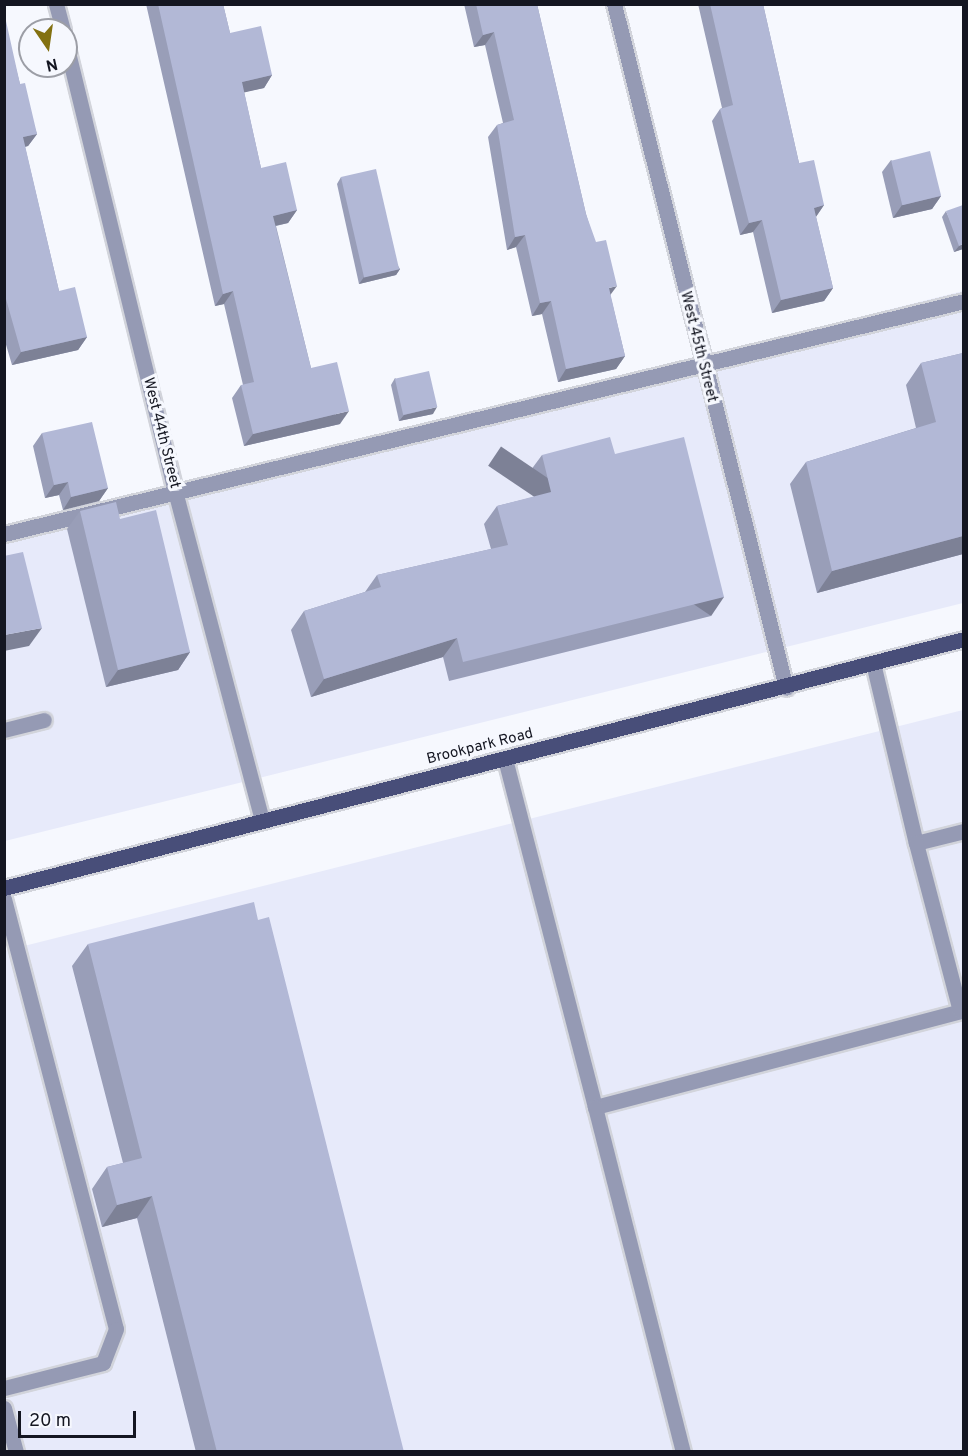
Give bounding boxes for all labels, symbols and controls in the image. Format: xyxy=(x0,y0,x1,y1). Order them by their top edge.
north arrow xyxy=(18,18,78,78)
text: N xyxy=(44,53,59,75)
street label: West 45th Street xyxy=(676,290,720,404)
street label: West 44th Street xyxy=(139,376,183,490)
street label: Brookpark Road xyxy=(425,725,535,769)
scale bar xyxy=(21,1399,140,1437)
text: 20 m xyxy=(29,1410,71,1433)

